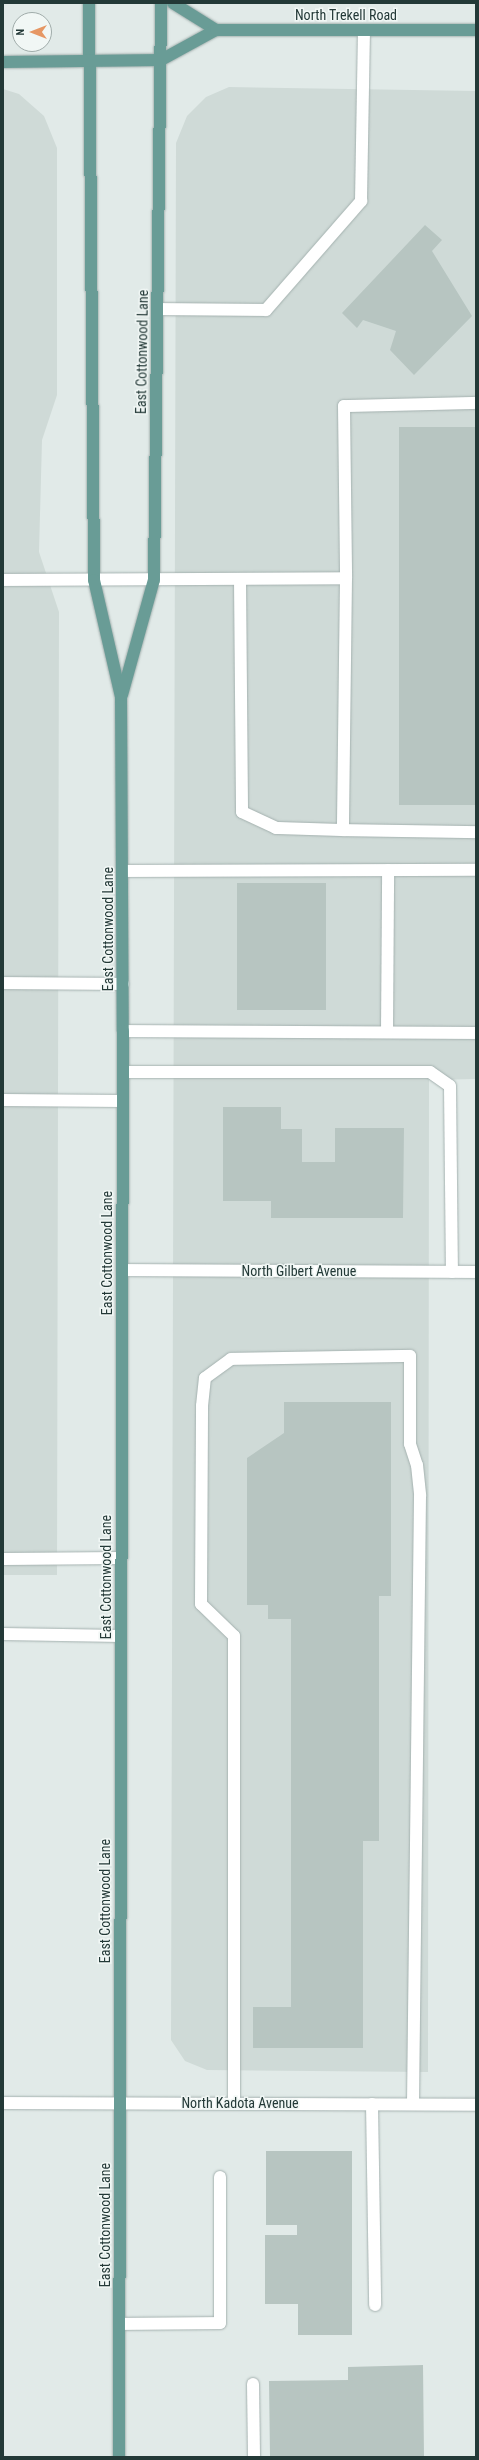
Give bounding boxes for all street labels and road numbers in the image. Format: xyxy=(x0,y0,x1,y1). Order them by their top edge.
street label: North Trekell Road xyxy=(295,7,397,23)
street label: East Cottonwood Lane xyxy=(133,290,151,414)
street label: East Cottonwood Lane xyxy=(100,867,116,991)
street label: East Cottonwood Lane xyxy=(99,1191,115,1315)
street label: North Gilbert Avenue xyxy=(242,1263,356,1279)
street label: East Cottonwood Lane xyxy=(98,1515,114,1639)
street label: East Cottonwood Lane xyxy=(97,1839,113,1963)
street label: North Kadota Avenue xyxy=(181,2095,299,2111)
street label: East Cottonwood Lane xyxy=(97,2163,113,2287)

